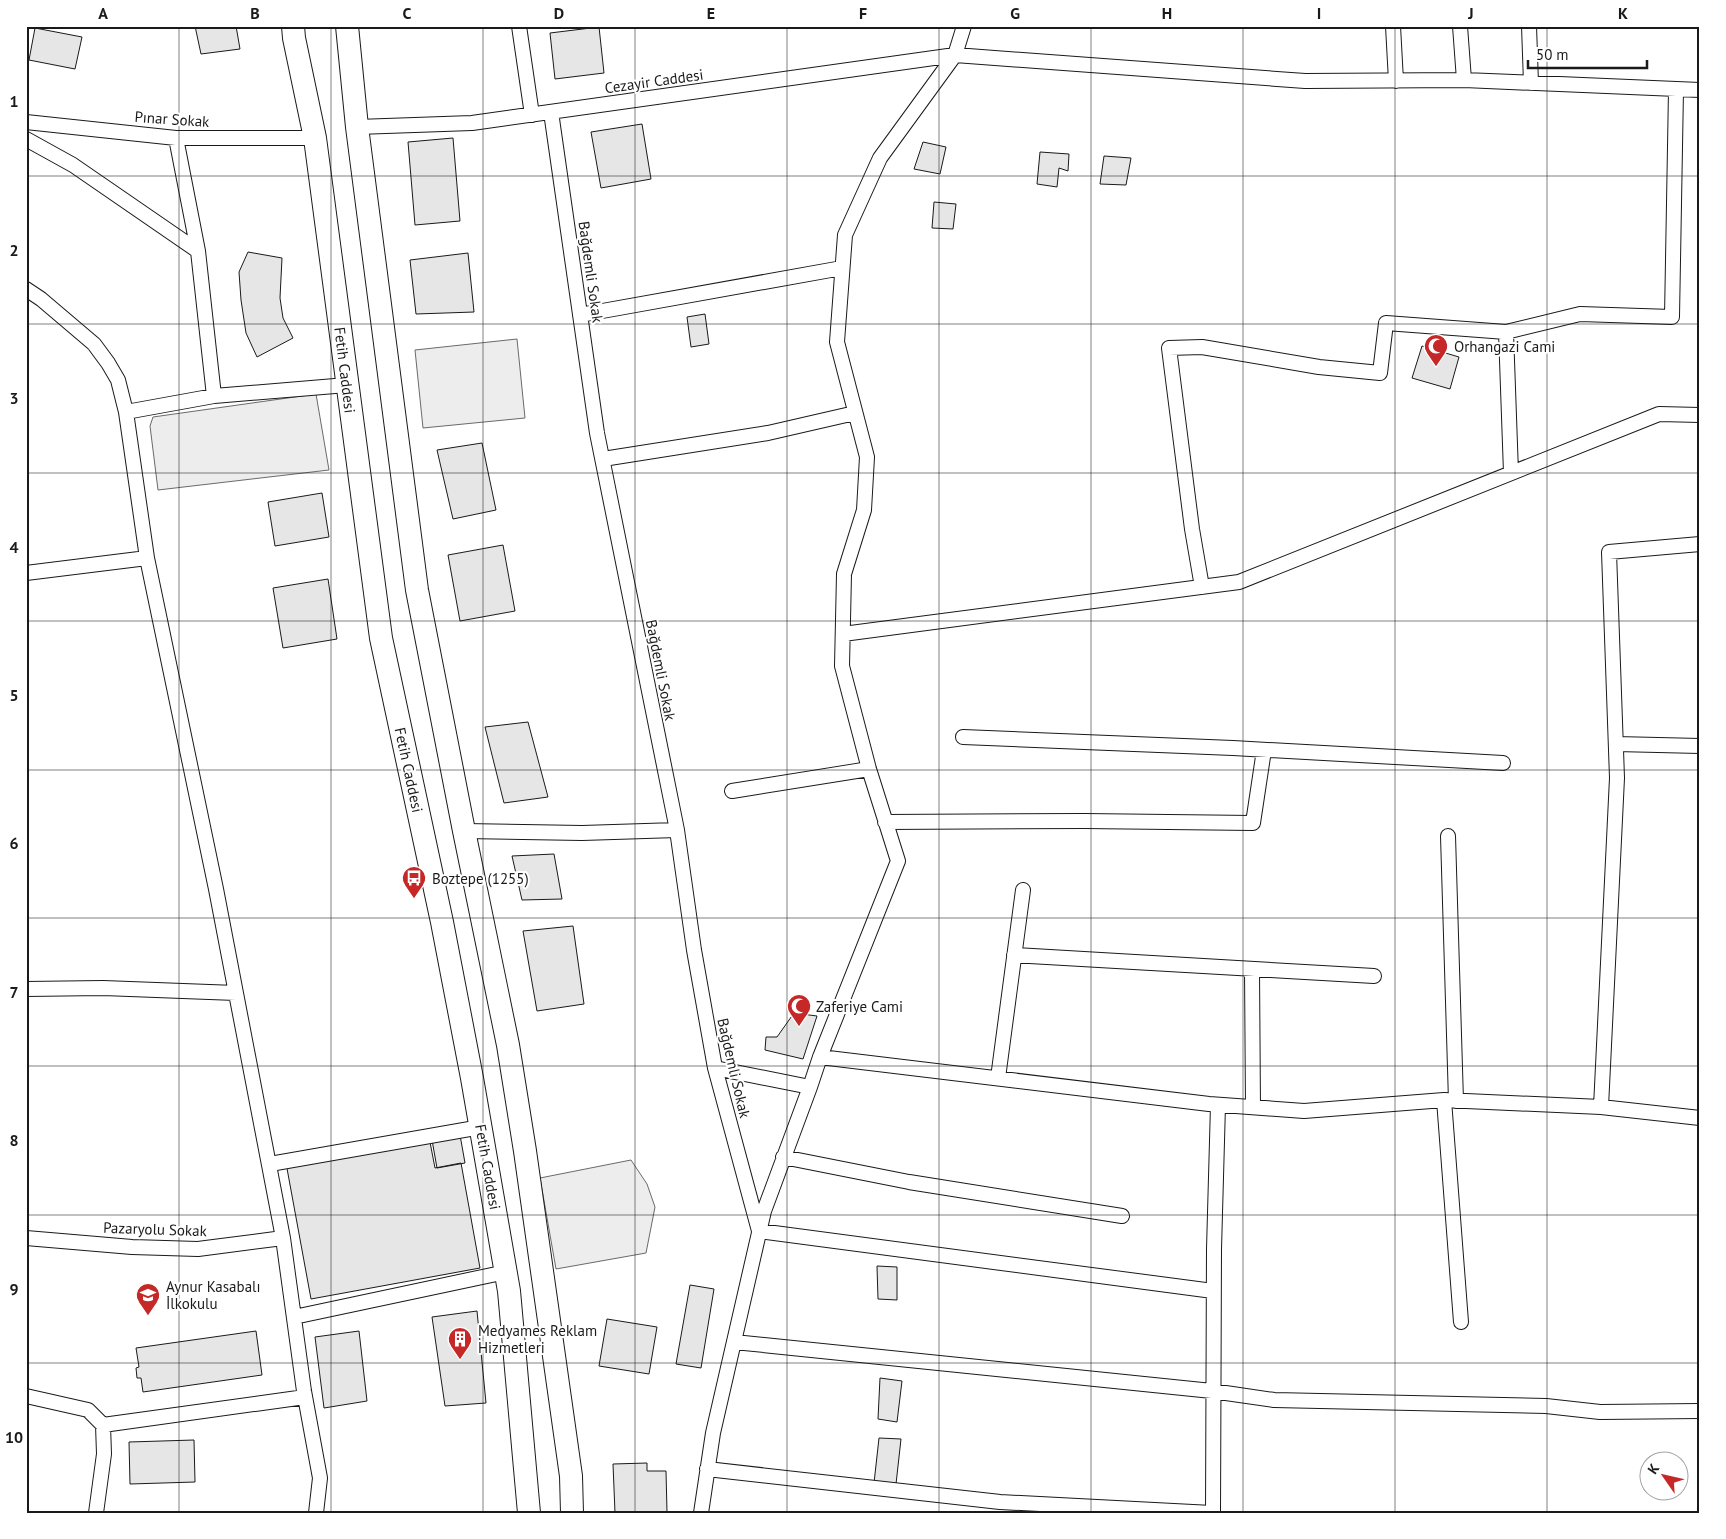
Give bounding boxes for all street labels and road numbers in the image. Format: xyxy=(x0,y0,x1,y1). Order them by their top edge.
street label: Cezayir Caddesi xyxy=(603,65,705,97)
street label: Pınar Sokak xyxy=(134,107,211,131)
street label: Bağdemli Sokak xyxy=(574,220,608,325)
street label: Fetih Caddesi xyxy=(330,326,360,414)
street label: Bağdemli Sokak xyxy=(642,618,680,723)
street label: Fetih Caddesi xyxy=(391,726,427,814)
street label: Bağdemli Sokak xyxy=(713,1016,755,1121)
street label: Fetih Caddesi xyxy=(471,1123,505,1211)
street label: Pazaryolu Sokak xyxy=(103,1218,208,1240)

